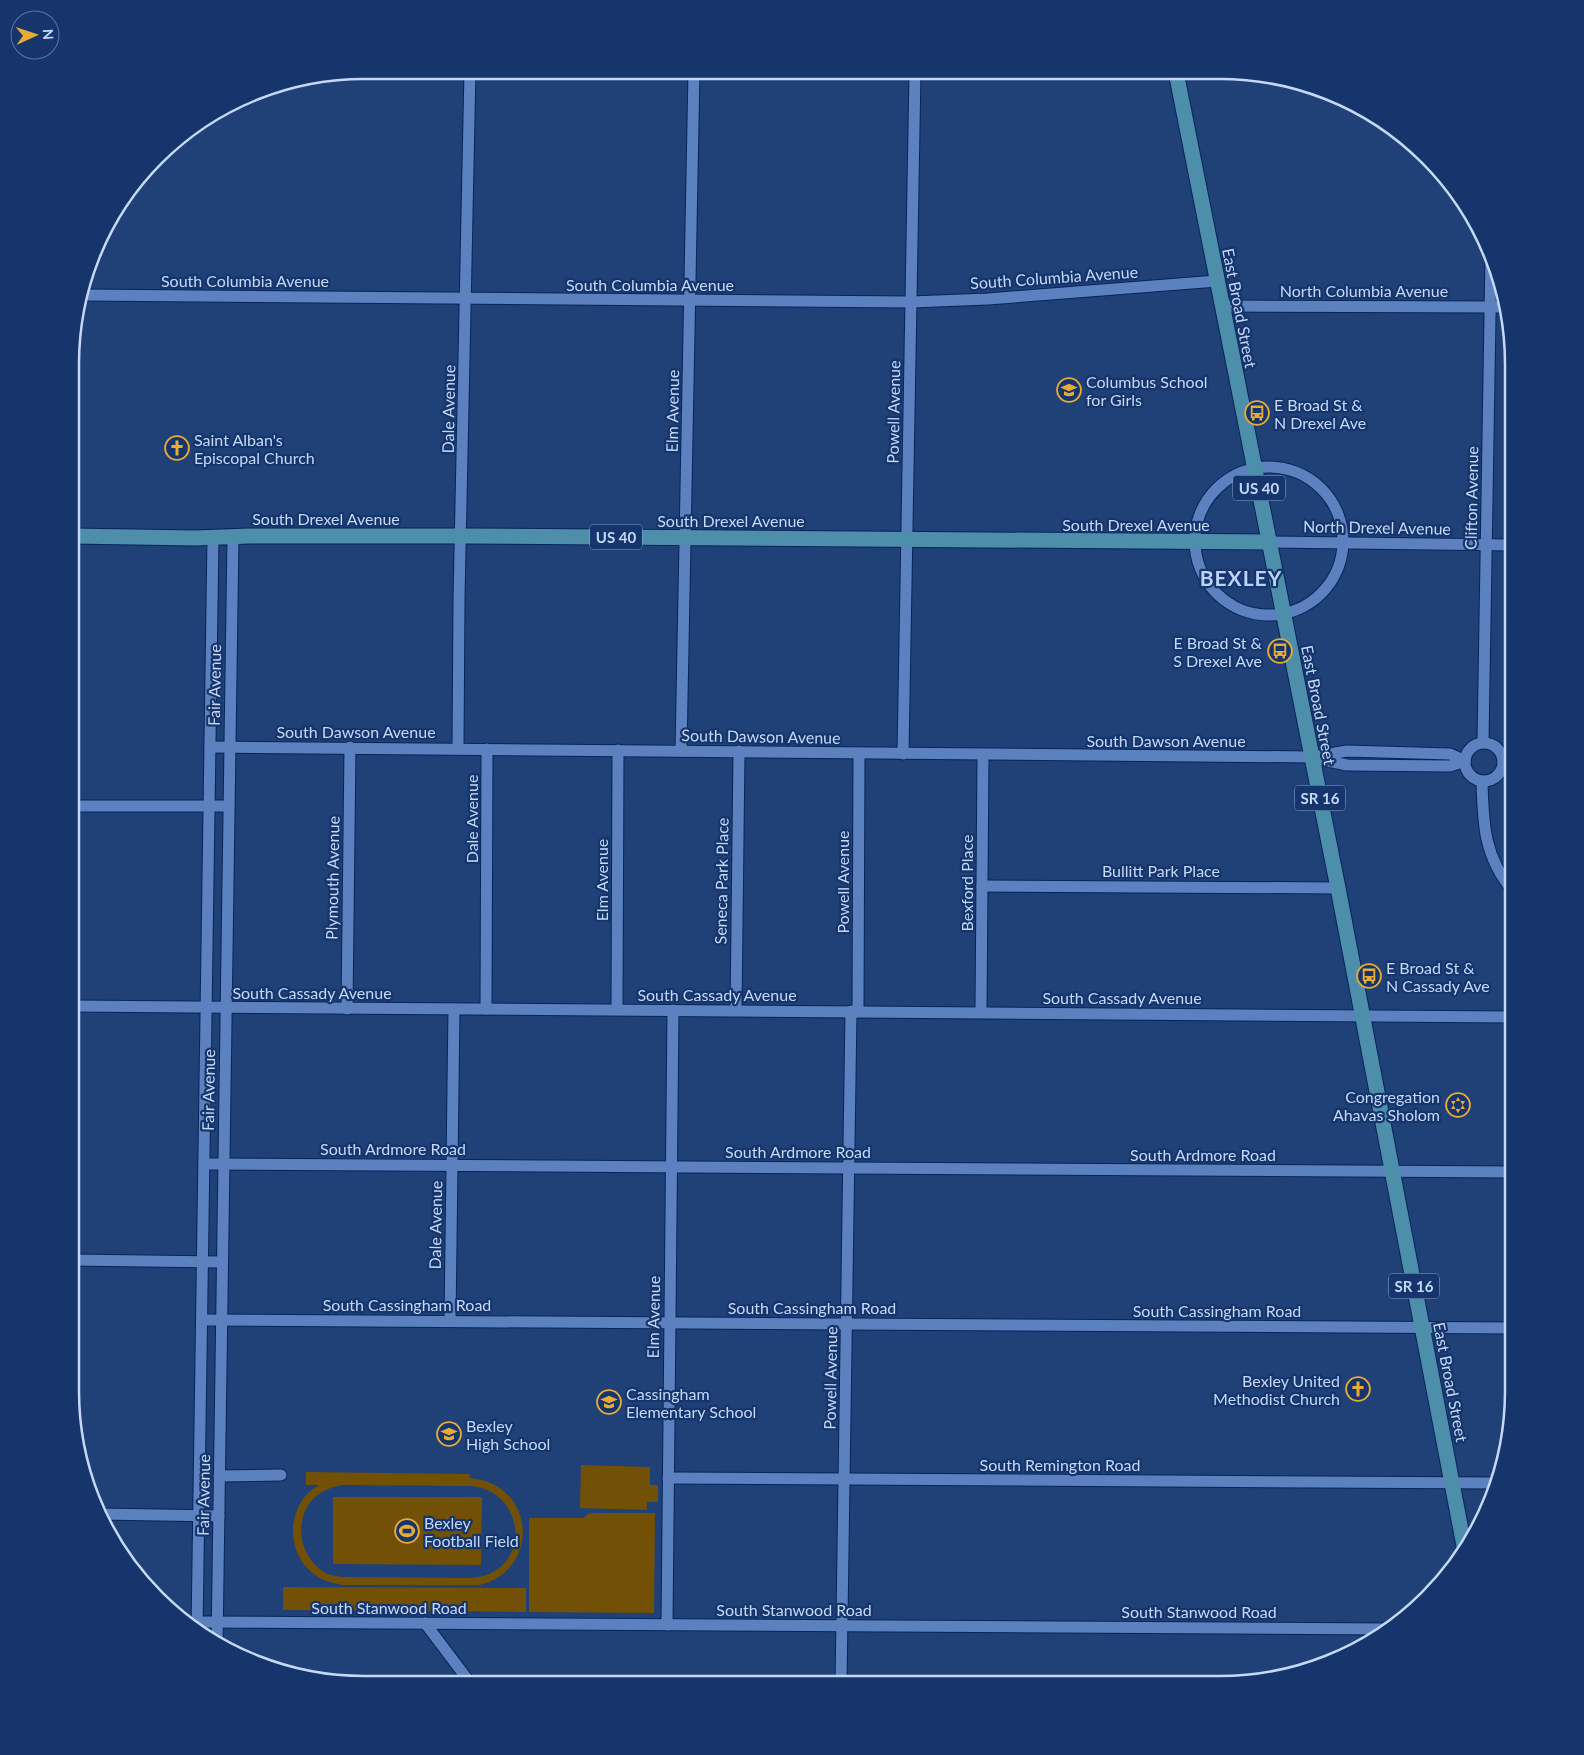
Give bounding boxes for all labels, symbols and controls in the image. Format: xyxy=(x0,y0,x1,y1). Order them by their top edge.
north arrow xyxy=(10,10,60,60)
text: N xyxy=(40,28,57,40)
street label: East Broad Street xyxy=(1219,246,1261,370)
street label: South Columbia Avenue xyxy=(969,262,1139,292)
street label: South Columbia Avenue xyxy=(161,271,329,290)
street label: South Columbia Avenue xyxy=(566,275,734,294)
street label: North Columbia Avenue xyxy=(1280,281,1448,300)
street label: Powell Avenue xyxy=(883,360,903,464)
street label: Dale Avenue xyxy=(438,365,458,453)
street label: Elm Avenue xyxy=(662,370,682,452)
place label: Columbus School for Girls xyxy=(1086,372,1207,409)
school or university icon: Columbus School for Girls xyxy=(1056,377,1082,403)
place label: E Broad St & N Drexel Ave xyxy=(1274,395,1366,432)
bus stop icon: E Broad St & N Drexel Ave xyxy=(1244,400,1270,426)
place label: Saint Alban's Episcopal Church xyxy=(194,430,315,467)
church icon: Saint Alban's Episcopal Church xyxy=(164,435,190,461)
street label: Clifton Avenue xyxy=(1461,446,1481,550)
road number: US 40 xyxy=(1233,476,1285,500)
street label: South Drexel Avenue xyxy=(252,509,400,528)
street label: South Drexel Avenue xyxy=(657,511,805,530)
street label: South Drexel Avenue xyxy=(1062,515,1210,534)
street label: North Drexel Avenue xyxy=(1303,516,1451,538)
road number: US 40 xyxy=(590,524,642,550)
district label: BEXLEY xyxy=(1200,565,1282,590)
place label: E Broad St & S Drexel Ave xyxy=(1173,633,1263,670)
bus stop icon: E Broad St & S Drexel Ave xyxy=(1267,638,1293,664)
street label: East Broad Street xyxy=(1298,643,1340,767)
street label: Fair Avenue xyxy=(204,644,224,726)
street label: South Dawson Avenue xyxy=(276,722,436,741)
street label: South Dawson Avenue xyxy=(681,725,841,747)
street label: South Dawson Avenue xyxy=(1086,731,1246,750)
street label: Dale Avenue xyxy=(462,775,481,863)
road number: SR 16 xyxy=(1295,786,1345,810)
street label: Plymouth Avenue xyxy=(321,816,343,940)
street label: Seneca Park Place xyxy=(710,817,732,945)
street label: Powell Avenue xyxy=(833,830,852,934)
street label: Bexford Place xyxy=(957,835,976,931)
street label: Elm Avenue xyxy=(592,839,611,921)
street label: Bullitt Park Place xyxy=(1102,861,1220,880)
place label: E Broad St & N Cassady Ave xyxy=(1386,958,1490,995)
bus stop icon: E Broad St & N Cassady Ave xyxy=(1356,963,1382,989)
street label: South Cassady Avenue xyxy=(232,983,392,1002)
street label: South Cassady Avenue xyxy=(637,985,797,1004)
street label: South Cassady Avenue xyxy=(1042,988,1202,1007)
street label: Fair Avenue xyxy=(198,1049,218,1131)
place label: Congregation Ahavas Sholom xyxy=(1333,1087,1440,1124)
synagogue icon: Congregation Ahavas Sholom xyxy=(1445,1092,1471,1118)
street label: South Ardmore Road xyxy=(320,1139,466,1158)
street label: South Ardmore Road xyxy=(725,1142,871,1161)
street label: South Ardmore Road xyxy=(1130,1145,1276,1164)
street label: Dale Avenue xyxy=(425,1181,445,1269)
road number: SR 16 xyxy=(1389,1274,1439,1298)
street label: Elm Avenue xyxy=(643,1276,663,1358)
street label: South Cassingham Road xyxy=(323,1295,491,1314)
street label: South Cassingham Road xyxy=(728,1298,896,1317)
street label: South Cassingham Road xyxy=(1133,1301,1301,1320)
street label: East Broad Street xyxy=(1430,1320,1472,1444)
street label: Powell Avenue xyxy=(820,1326,840,1430)
place label: Bexley United Methodist Church xyxy=(1213,1371,1340,1408)
church icon: Bexley United Methodist Church xyxy=(1345,1376,1371,1402)
place label: Cassingham Elementary School xyxy=(626,1384,756,1421)
school or university icon: Cassingham Elementary School xyxy=(596,1389,622,1415)
place label: Bexley High School xyxy=(466,1416,550,1453)
school or university icon: Bexley High School xyxy=(436,1421,462,1447)
street label: Fair Avenue xyxy=(193,1454,213,1536)
street label: South Remington Road xyxy=(980,1455,1140,1474)
place label: Bexley Football Field xyxy=(424,1513,519,1550)
sports icon: Bexley Football Field xyxy=(394,1518,420,1544)
street label: South Stanwood Road xyxy=(311,1598,467,1617)
street label: South Stanwood Road xyxy=(716,1600,872,1619)
street label: South Stanwood Road xyxy=(1121,1602,1277,1621)

